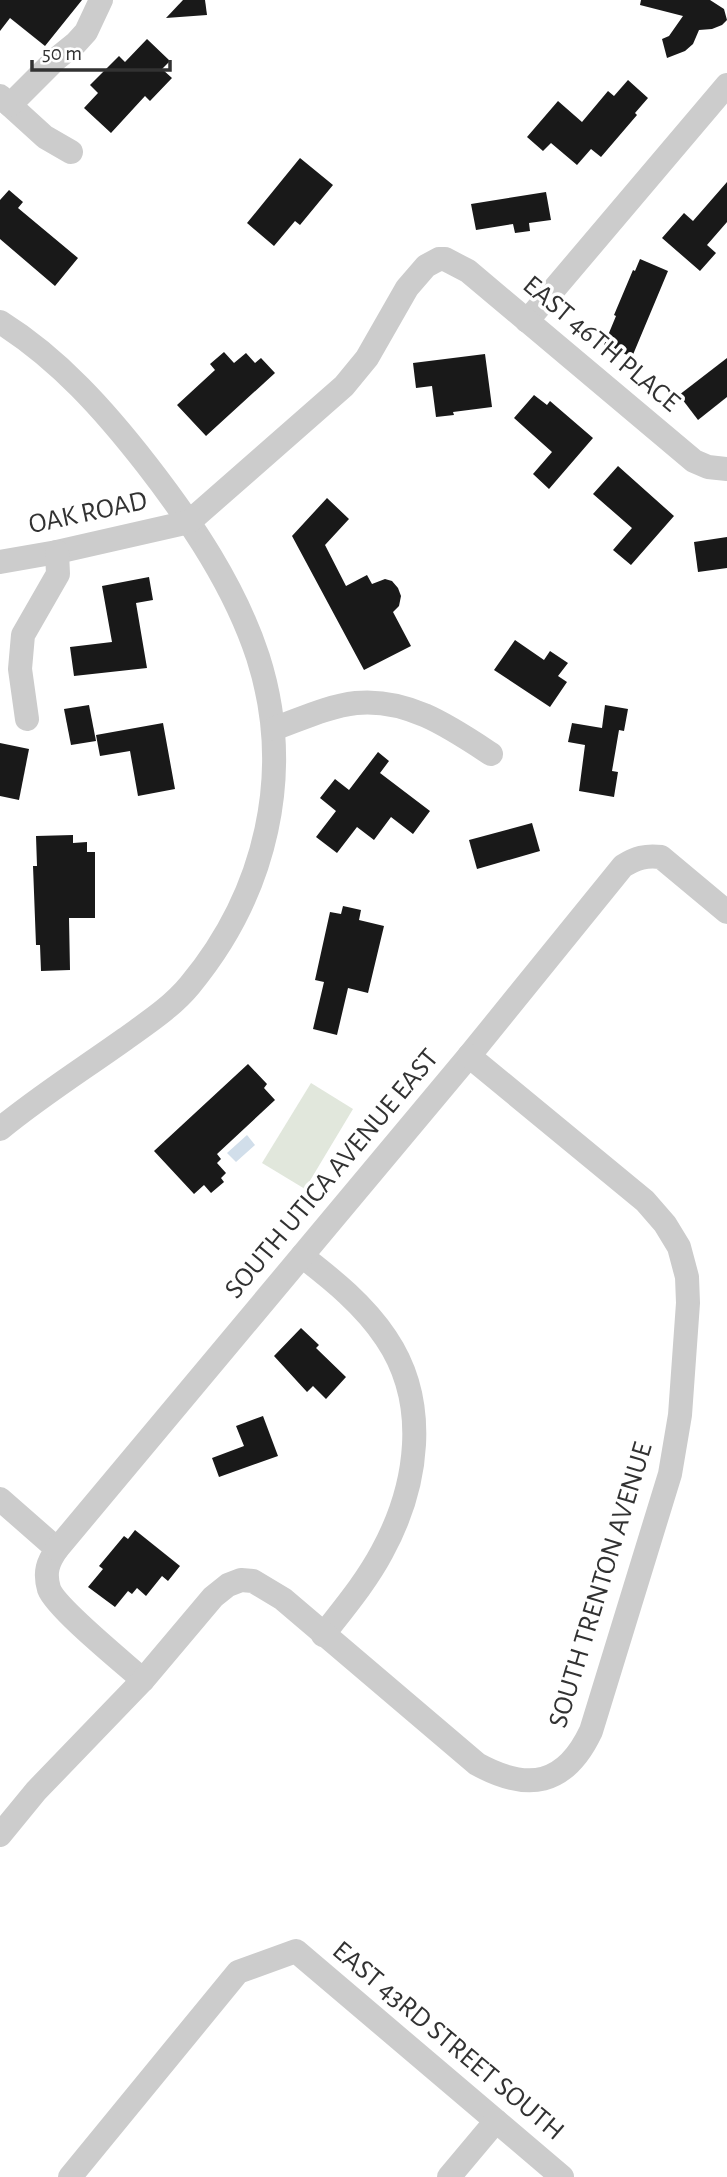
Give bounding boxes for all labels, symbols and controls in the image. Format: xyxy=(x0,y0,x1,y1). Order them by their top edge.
scale bar xyxy=(32,28,170,72)
text: 50 m xyxy=(42,43,82,64)
street label: EAST 46TH PLACE xyxy=(517,271,685,417)
street label: OAK ROAD xyxy=(26,487,150,539)
street label: SOUTH UTICA AVENUE EAST xyxy=(220,1044,444,1304)
street label: SOUTH TRENTON AVENUE xyxy=(544,1439,658,1731)
street label: EAST 43RD STREET SOUTH xyxy=(327,1936,569,2146)

